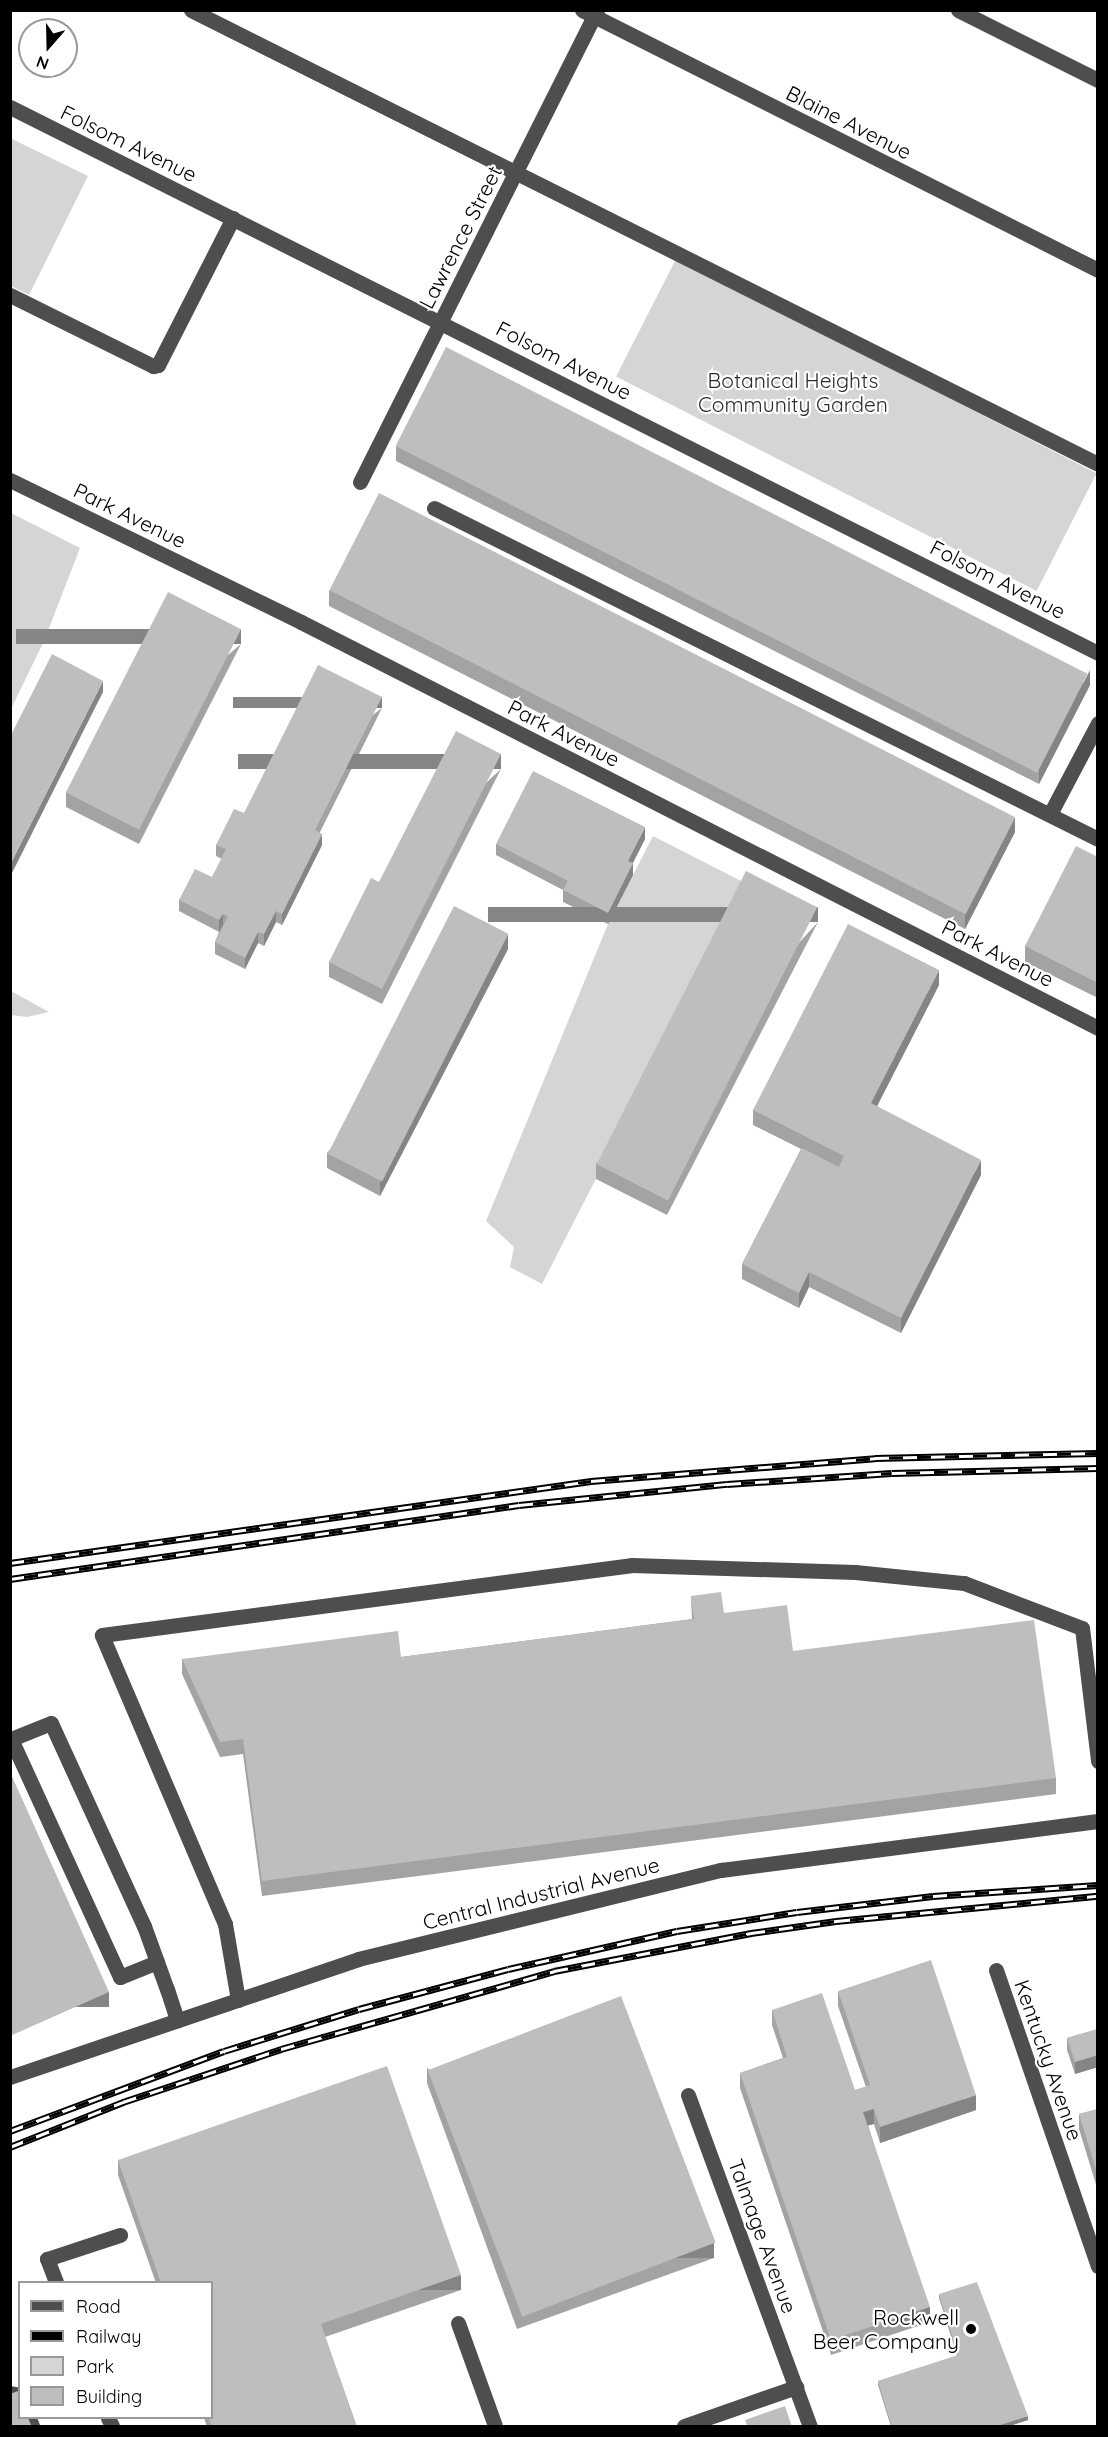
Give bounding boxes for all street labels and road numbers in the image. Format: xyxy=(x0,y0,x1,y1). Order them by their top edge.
street label: Blaine Avenue xyxy=(782,80,916,164)
street label: Folsom Avenue xyxy=(57,99,201,187)
street label: Lawrence Street xyxy=(413,161,507,313)
street label: Folsom Avenue xyxy=(492,315,636,405)
street label: Park Avenue xyxy=(70,477,190,553)
street label: Folsom Avenue xyxy=(926,534,1070,624)
street label: Park Avenue xyxy=(504,694,624,772)
street label: Park Avenue xyxy=(938,914,1058,992)
street label: Central Industrial Avenue xyxy=(420,1851,662,1935)
street label: Kentucky Avenue xyxy=(1010,1976,1088,2144)
street label: Talmage Avenue xyxy=(723,2156,803,2316)

